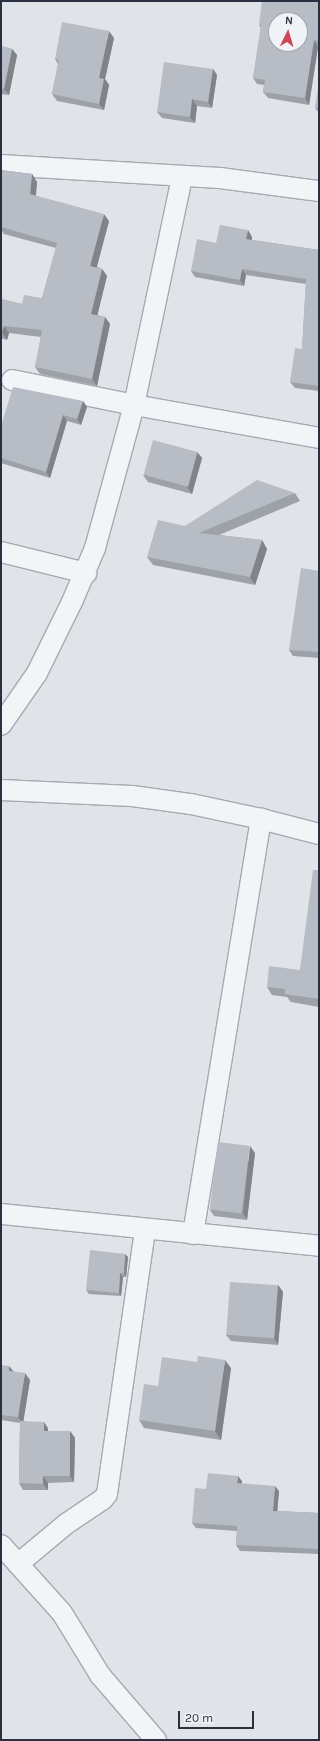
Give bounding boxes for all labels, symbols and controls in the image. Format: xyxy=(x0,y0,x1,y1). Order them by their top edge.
north arrow xyxy=(268,12,308,52)
text: N xyxy=(284,14,293,27)
scale bar xyxy=(180,1703,256,1729)
text: 20 m xyxy=(185,1711,213,1725)

